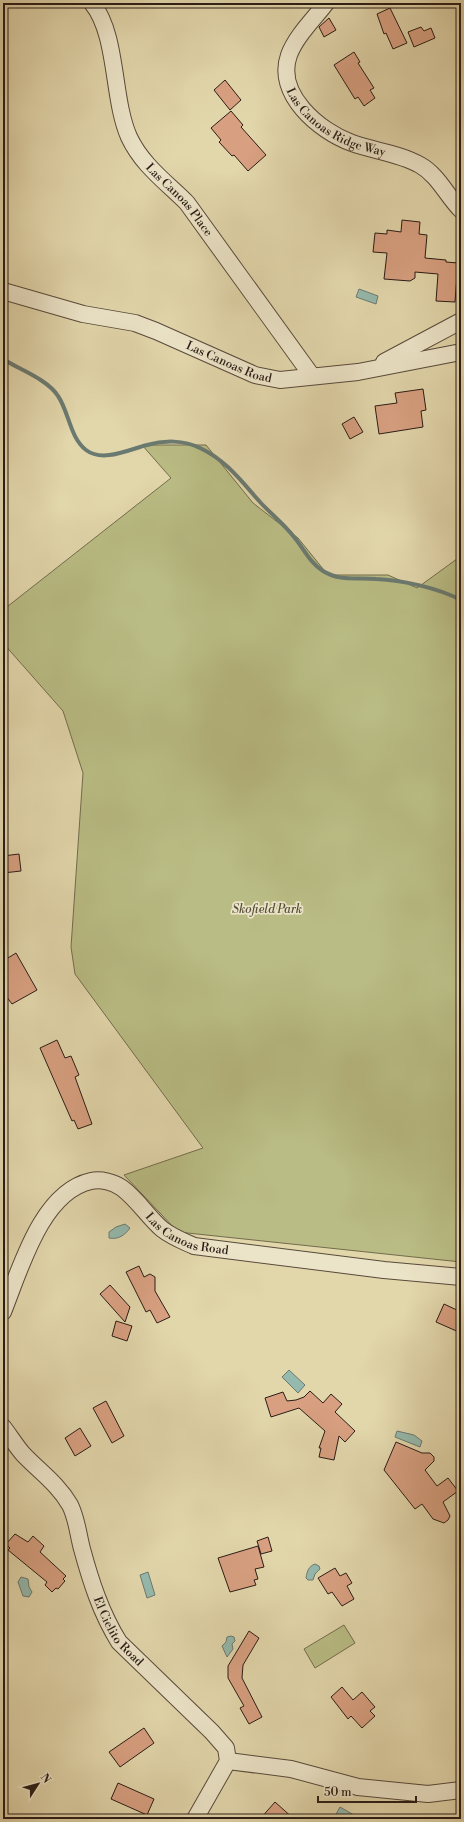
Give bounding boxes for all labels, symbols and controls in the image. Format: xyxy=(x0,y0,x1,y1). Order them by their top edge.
street label: Las Canoas Ridge Way xyxy=(283,85,387,160)
street label: Las Canoas Place xyxy=(142,160,216,240)
street label: Las Canoas Road xyxy=(184,338,273,386)
park label: Skofield Park xyxy=(232,902,302,917)
street label: Las Canoas Road xyxy=(142,1210,230,1258)
street label: El Cielito Road xyxy=(90,1595,146,1670)
north arrow xyxy=(18,1764,58,1804)
text: N xyxy=(37,1771,54,1787)
scale bar xyxy=(318,1778,416,1804)
text: 50 m xyxy=(324,1785,352,1800)

